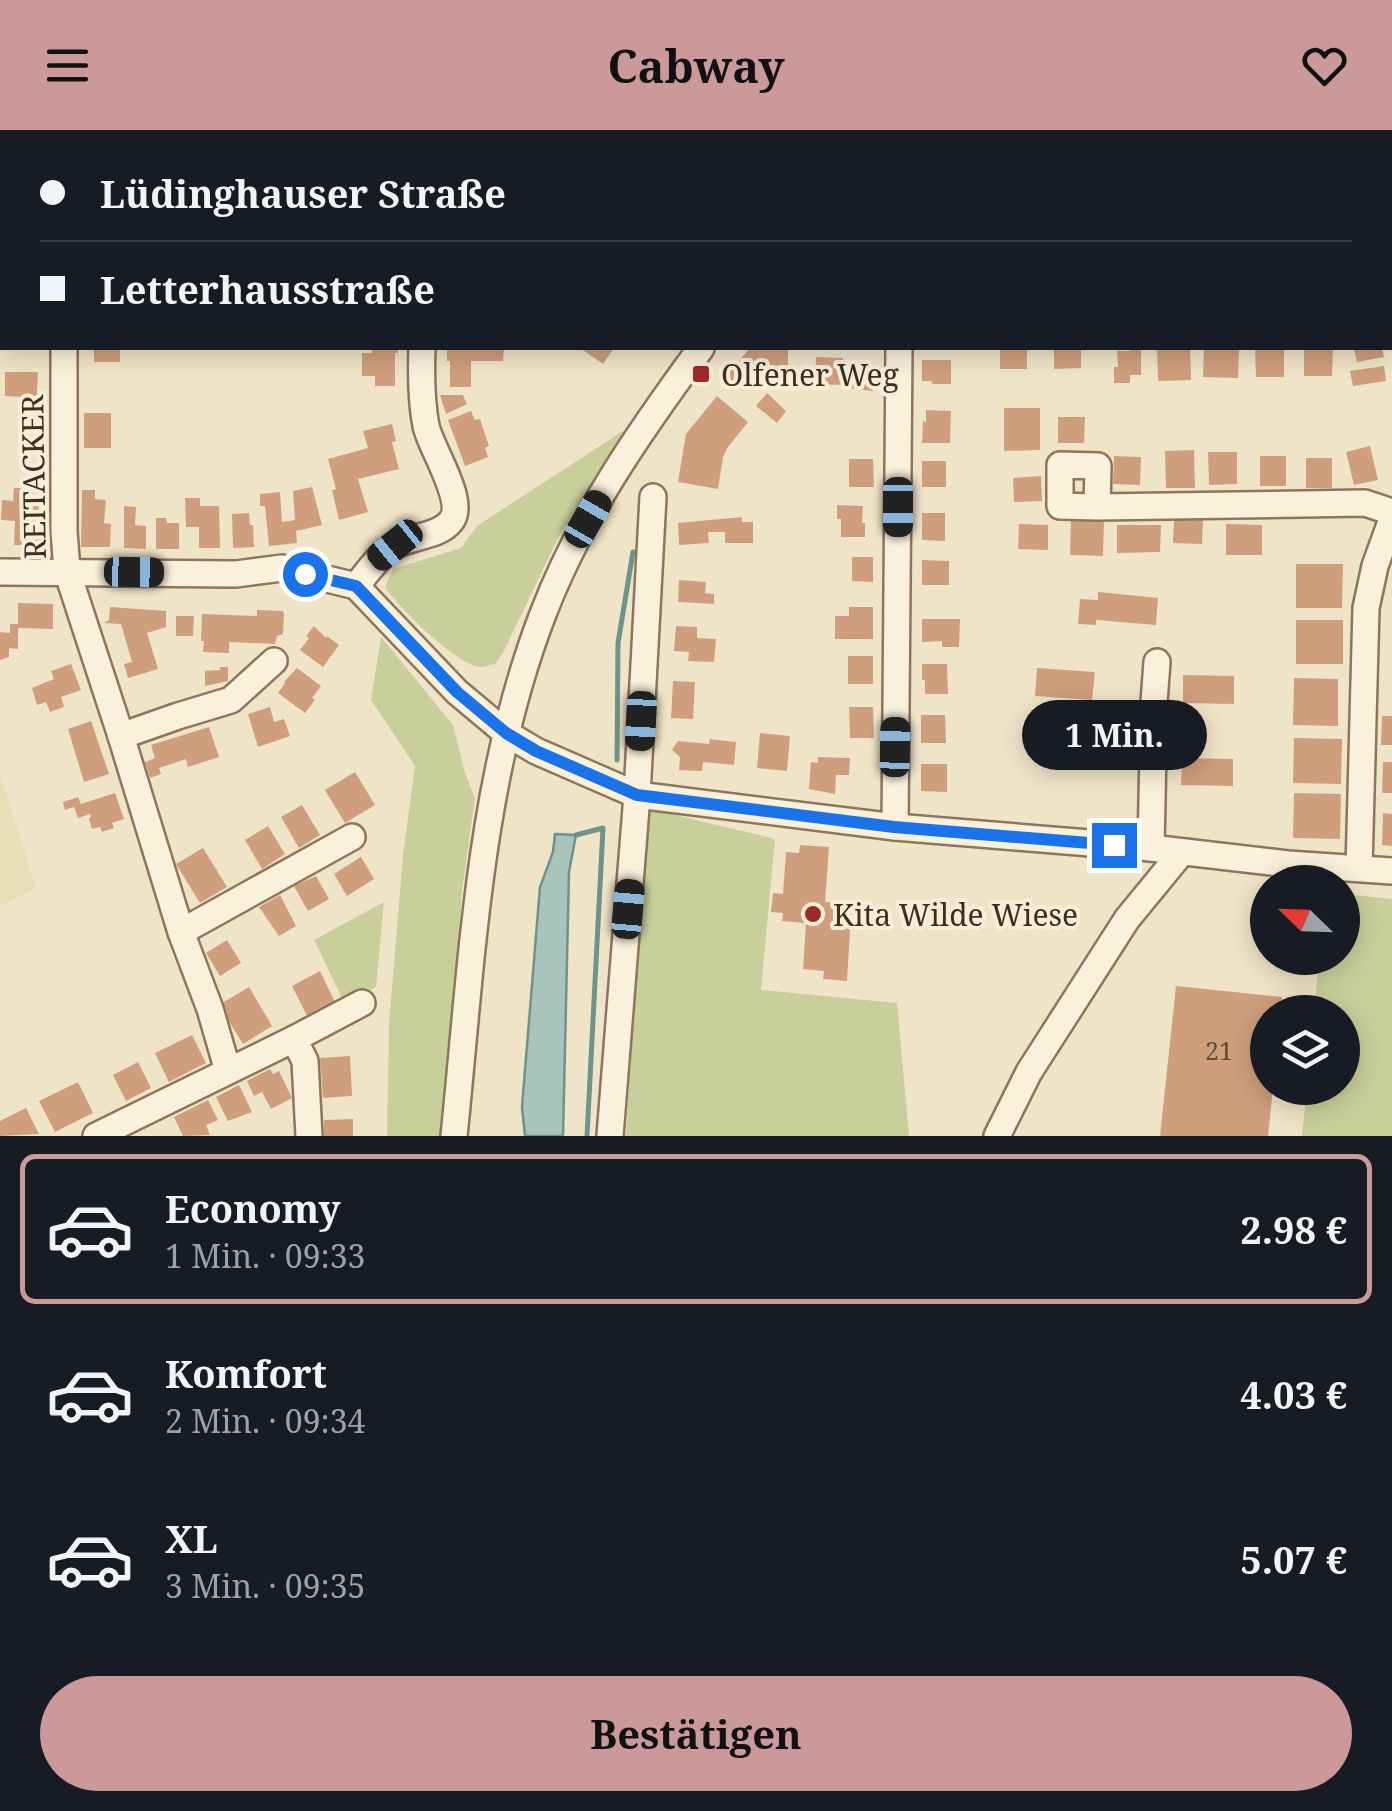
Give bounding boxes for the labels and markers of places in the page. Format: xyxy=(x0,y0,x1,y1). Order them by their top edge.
place label: Olfener Weg xyxy=(721,354,899,395)
marker: Olfener Weg xyxy=(690,363,712,385)
place label: Kita Wilde Wiese xyxy=(833,894,1078,935)
marker: Kita Wilde Wiese xyxy=(802,903,824,925)

